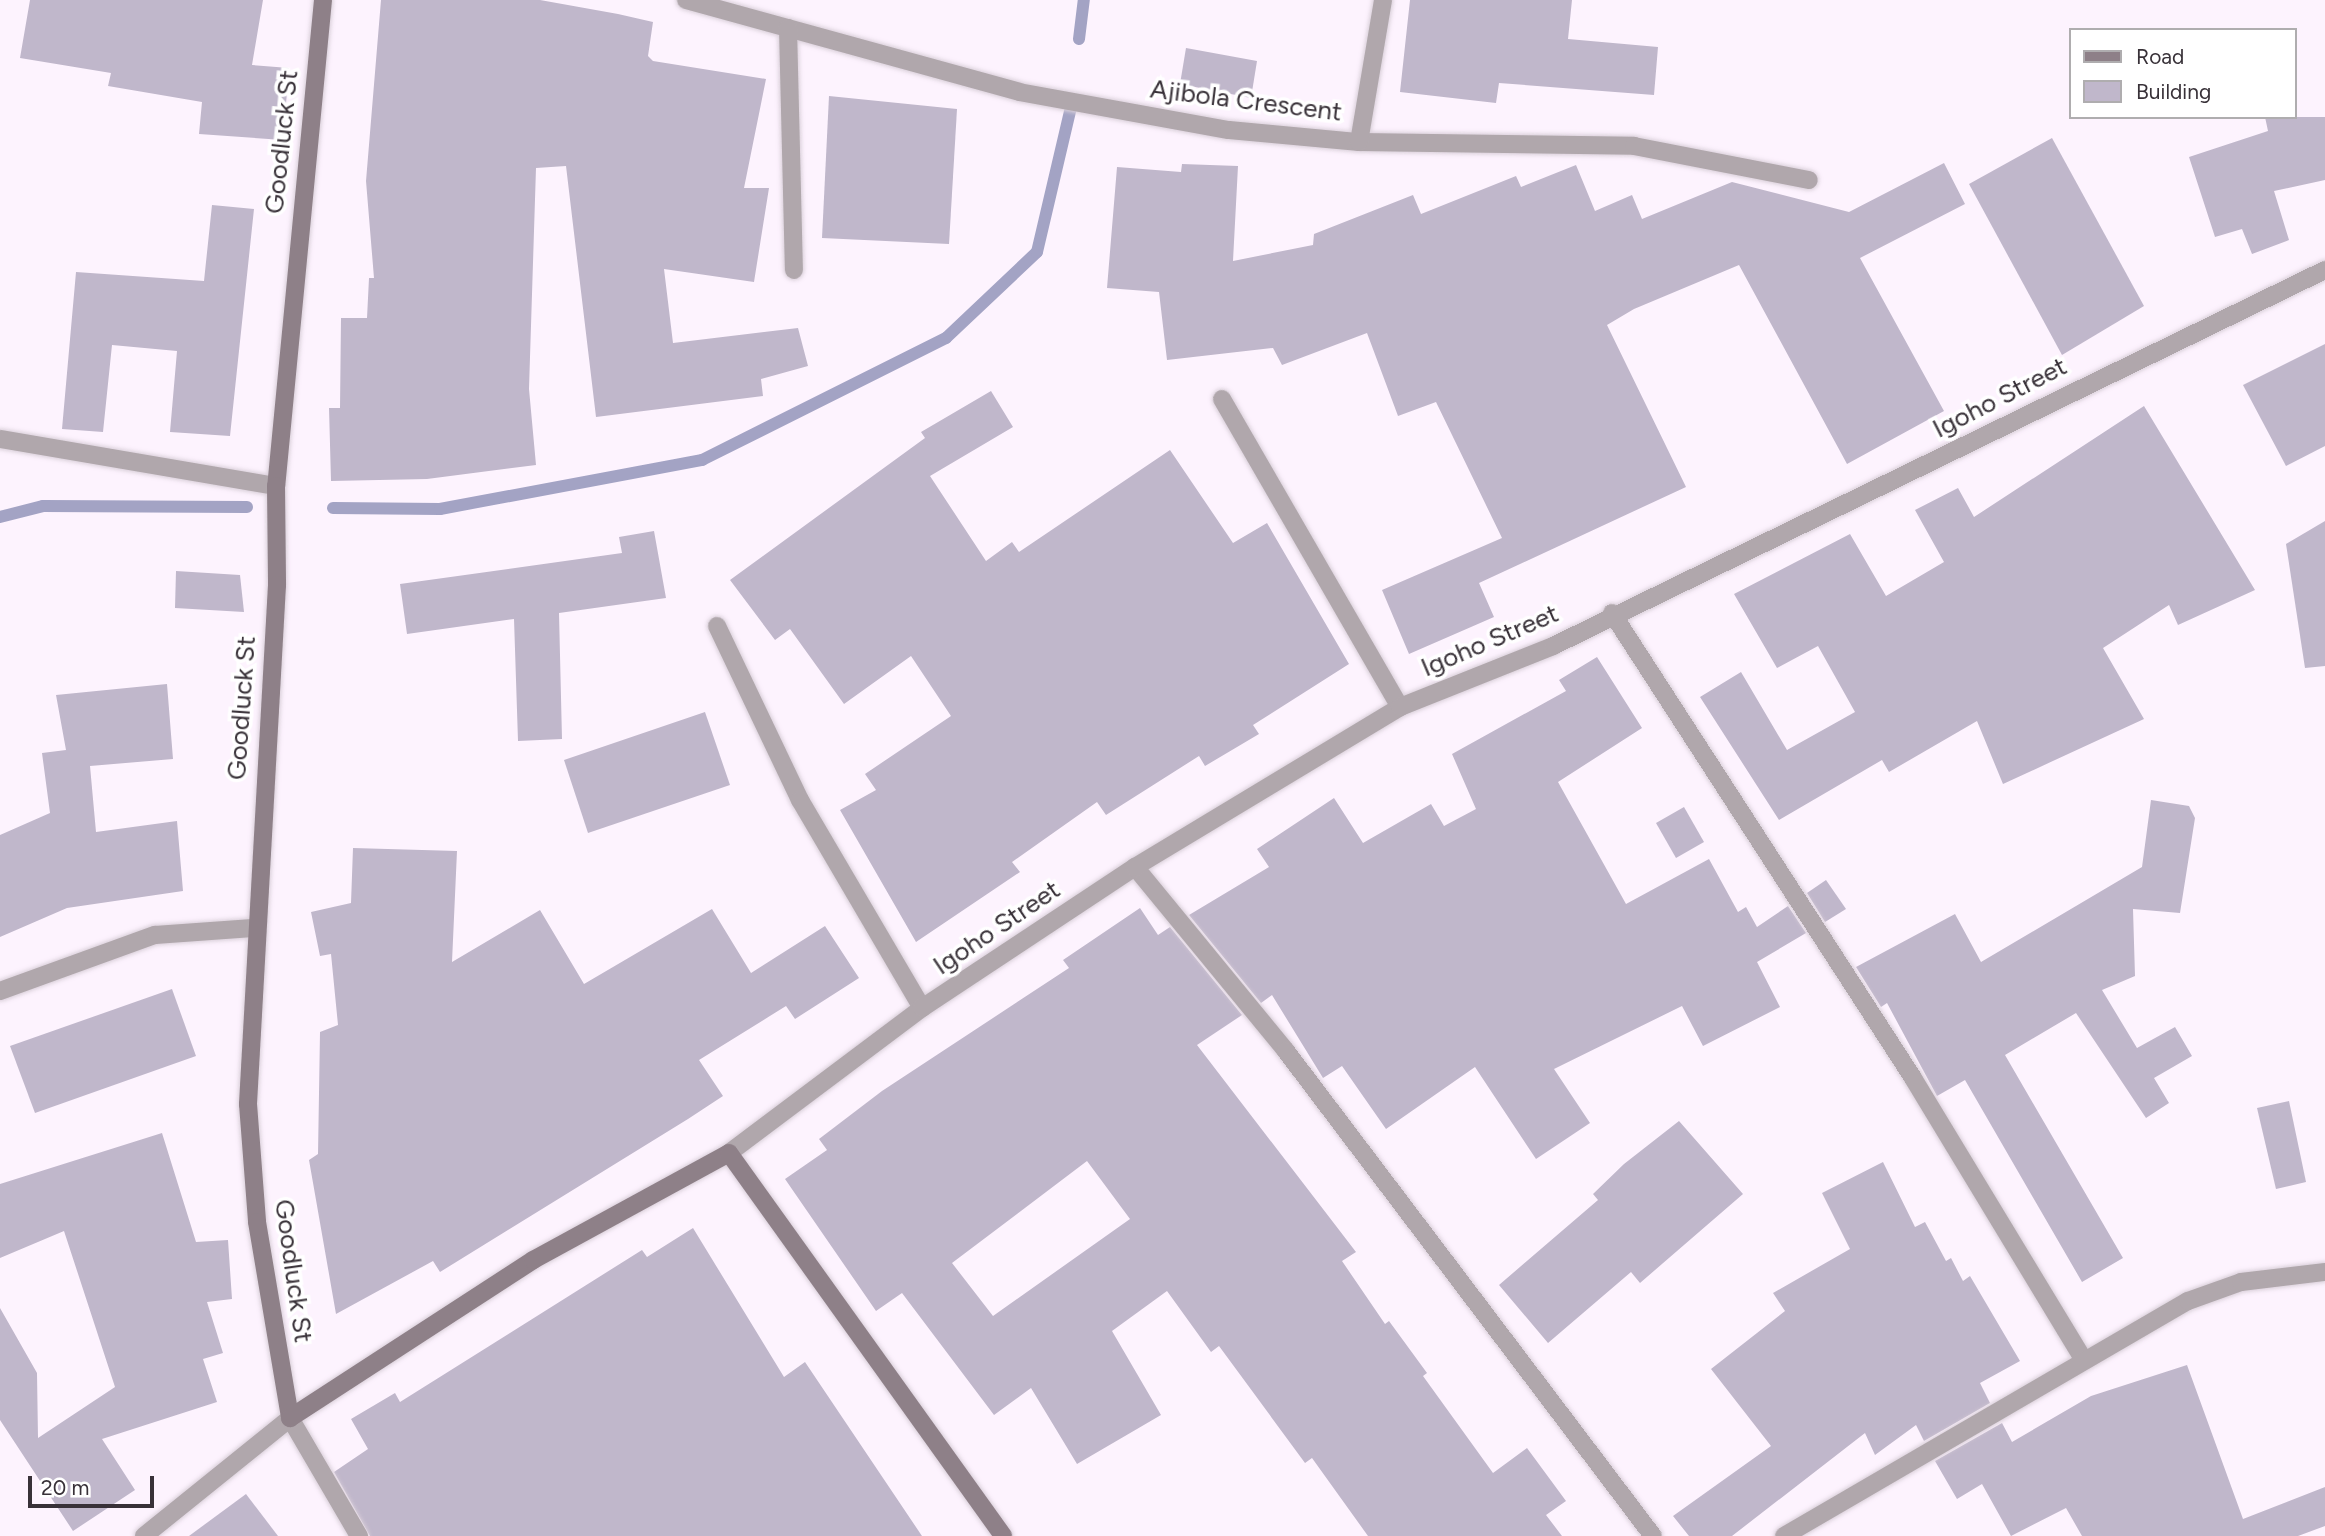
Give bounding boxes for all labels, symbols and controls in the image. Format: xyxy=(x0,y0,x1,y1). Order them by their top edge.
legend xyxy=(2070,28,2297,119)
text: Road xyxy=(2136,44,2184,69)
street label: Goodluck St xyxy=(259,69,305,215)
street label: Ajibola Crescent xyxy=(1148,74,1344,128)
text: Building xyxy=(2136,79,2211,104)
street label: Igoho Street xyxy=(1928,351,2072,445)
street label: Igoho Street xyxy=(1417,598,1563,684)
street label: Goodluck St xyxy=(221,635,263,781)
street label: Igoho Street xyxy=(928,874,1066,982)
street label: Goodluck St xyxy=(268,1197,318,1345)
scale bar xyxy=(32,1462,158,1506)
text: 20 m xyxy=(41,1475,89,1500)

